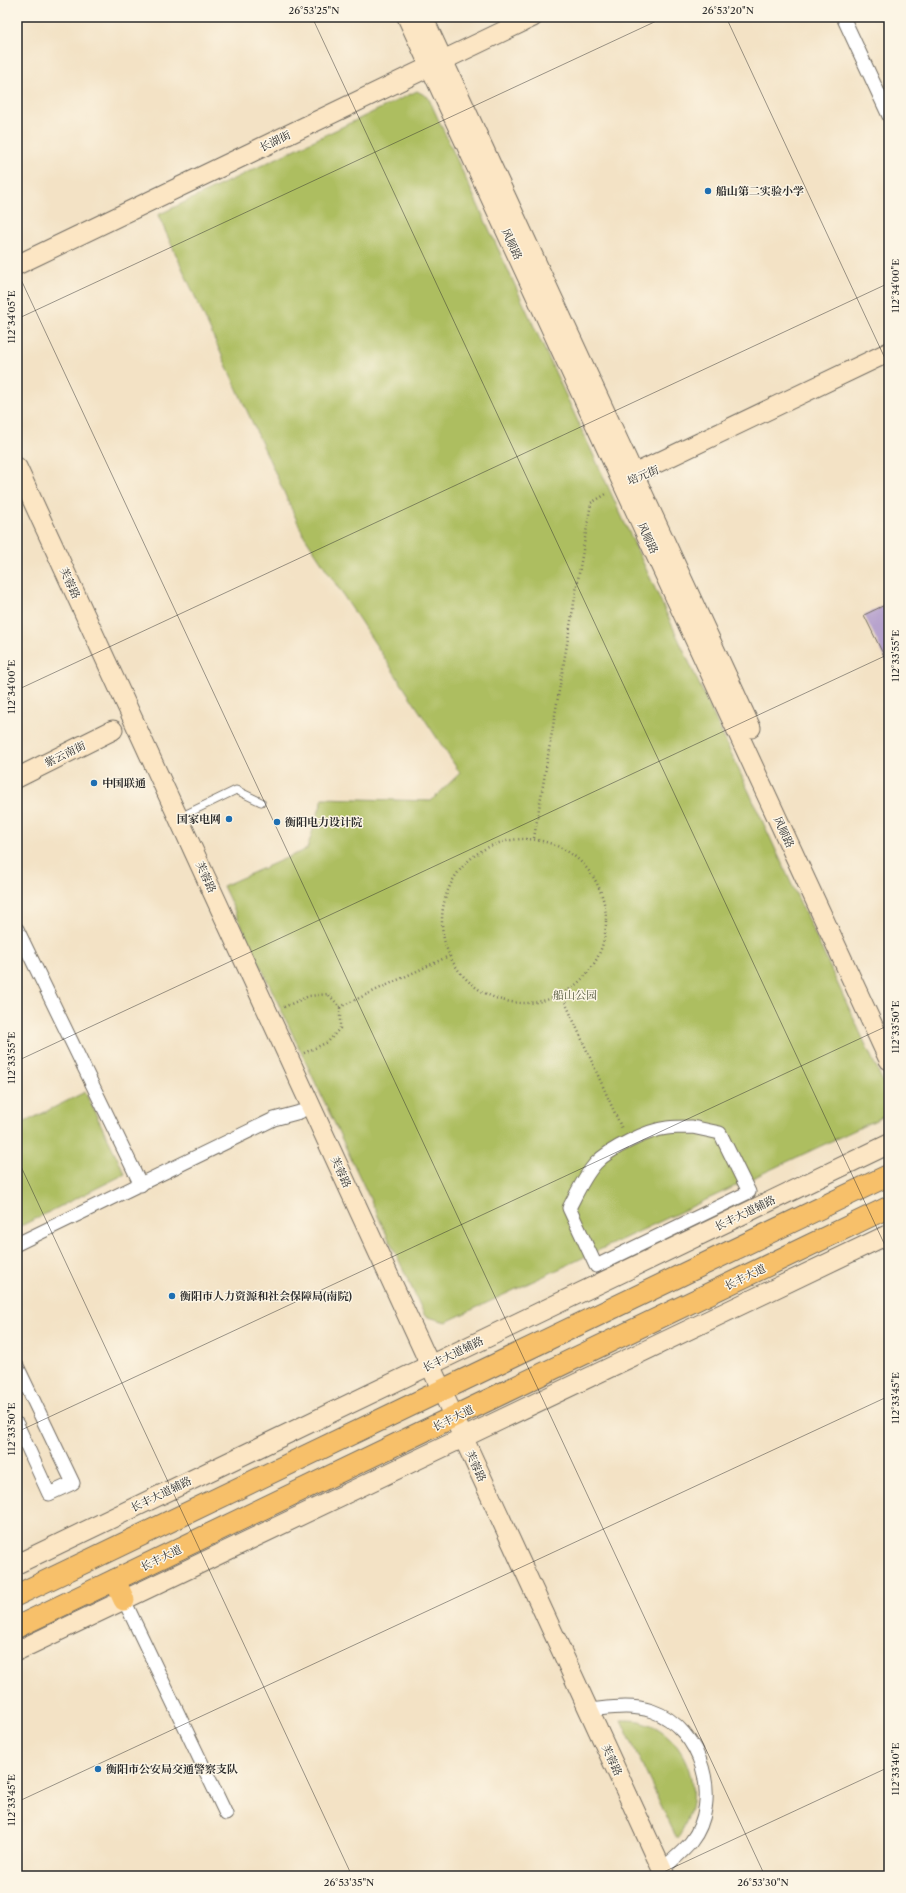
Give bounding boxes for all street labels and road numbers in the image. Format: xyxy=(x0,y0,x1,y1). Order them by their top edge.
street label: 长湖街 xyxy=(257,127,293,155)
street label: 风顺路 xyxy=(499,226,525,262)
street label: 培元街 xyxy=(625,462,661,488)
street label: 风顺路 xyxy=(635,520,661,556)
street label: 芙蓉路 xyxy=(57,565,83,601)
street label: 紫云南街 xyxy=(42,738,88,770)
street label: 风顺路 xyxy=(771,814,797,850)
street label: 芙蓉路 xyxy=(193,859,219,895)
street label: 芙蓉路 xyxy=(328,1154,354,1190)
street label: 长丰大道辅路 xyxy=(712,1192,778,1234)
street label: 长丰大道 xyxy=(722,1261,768,1293)
street label: 长丰大道辅路 xyxy=(420,1333,486,1375)
street label: 长丰大道 xyxy=(430,1402,476,1434)
street label: 芙蓉路 xyxy=(463,1448,489,1484)
street label: 长丰大道辅路 xyxy=(128,1473,194,1515)
street label: 长丰大道 xyxy=(138,1542,184,1574)
street label: 芙蓉路 xyxy=(599,1742,625,1778)

